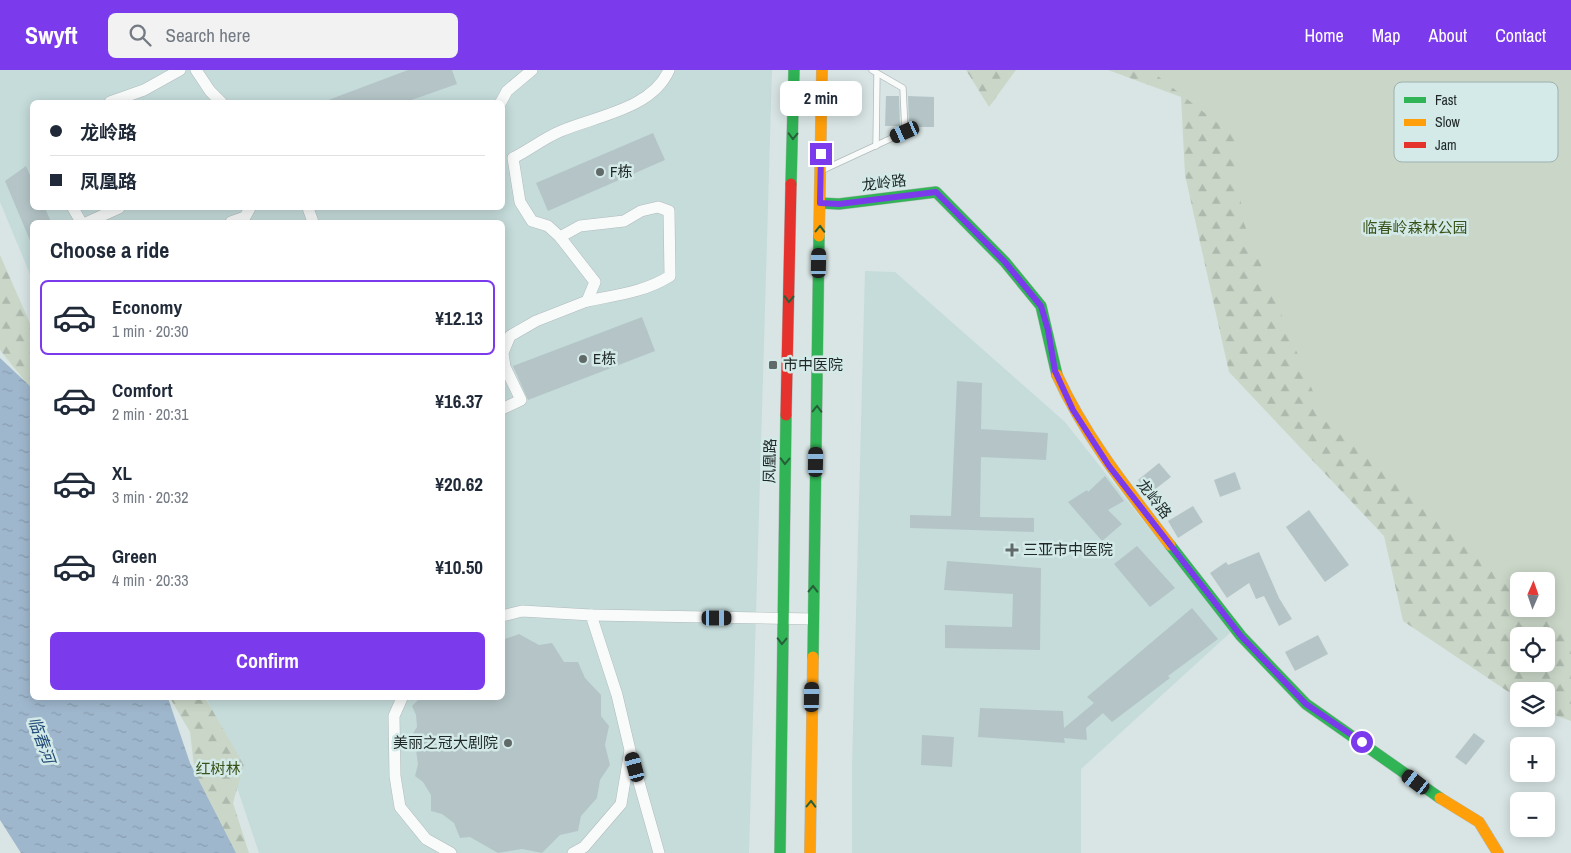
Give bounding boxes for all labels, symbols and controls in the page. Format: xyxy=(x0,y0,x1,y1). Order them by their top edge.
search box xyxy=(108,13,458,58)
text: Swyft xyxy=(25,19,78,51)
icon: search xyxy=(126,21,154,49)
text: Search here xyxy=(166,22,250,48)
text: Home xyxy=(1304,23,1344,48)
text: Map xyxy=(1372,23,1401,48)
text: About xyxy=(1429,23,1467,48)
text: Contact xyxy=(1495,23,1546,48)
callout: 2 min xyxy=(780,82,862,116)
legend xyxy=(1394,82,1558,162)
text: 2 min xyxy=(804,87,838,109)
text: Fast xyxy=(1435,91,1457,109)
text: Slow xyxy=(1435,113,1461,131)
text: 龙岭路 xyxy=(80,119,137,145)
car xyxy=(888,119,921,145)
one-way arrow xyxy=(787,132,798,140)
text: Jam xyxy=(1435,136,1457,154)
route end xyxy=(810,143,832,165)
place label: F栋 xyxy=(610,161,633,182)
marker: F栋 xyxy=(594,166,606,178)
text: 凤凰路 xyxy=(80,168,137,194)
street label: 龙岭路 xyxy=(860,169,908,196)
park label: 临春岭森林公园 xyxy=(1362,217,1468,238)
one-way arrow xyxy=(814,225,825,233)
text: Choose a ride xyxy=(50,235,169,265)
car xyxy=(811,248,826,278)
text: Economy xyxy=(112,294,182,320)
icon: car xyxy=(52,295,97,340)
one-way arrow xyxy=(784,295,794,303)
text: ¥12.13 xyxy=(435,305,483,331)
text: 1 min · 20:30 xyxy=(112,320,189,342)
place label: E栋 xyxy=(593,348,616,369)
marker: E栋 xyxy=(577,353,589,365)
place label: 市中医院 xyxy=(783,354,843,375)
marker: 市中医院 xyxy=(767,359,779,371)
text: Comfort xyxy=(112,377,173,403)
icon: car xyxy=(52,378,97,423)
text: ¥16.37 xyxy=(435,388,483,414)
text: 2 min · 20:31 xyxy=(112,403,189,425)
one-way arrow xyxy=(811,405,822,413)
street label: 凤凰路 xyxy=(759,438,780,484)
car xyxy=(808,447,823,477)
one-way arrow xyxy=(780,457,791,465)
text: XL xyxy=(112,460,132,486)
icon: car xyxy=(52,461,97,506)
text: ¥20.62 xyxy=(435,471,483,497)
street label: 龙岭路 xyxy=(1132,474,1177,523)
text: 3 min · 20:32 xyxy=(112,486,189,508)
place label: 三亚市中医院 xyxy=(1023,539,1113,560)
text: Green xyxy=(112,543,157,569)
marker: 三亚市中医院 xyxy=(1005,543,1019,557)
icon: car xyxy=(52,544,97,589)
text: ¥10.50 xyxy=(435,554,483,580)
text: 4 min · 20:33 xyxy=(112,569,189,591)
north arrow xyxy=(1510,572,1555,618)
map controls xyxy=(1510,572,1555,837)
one-way arrow xyxy=(808,585,819,593)
car xyxy=(702,611,732,626)
button: locate xyxy=(1510,627,1555,672)
button: Confirm xyxy=(50,632,485,690)
one-way arrow xyxy=(777,638,787,645)
car xyxy=(804,682,819,712)
button: layers xyxy=(1510,682,1555,727)
water label: 临春河 xyxy=(23,714,62,769)
route start xyxy=(1351,731,1373,753)
place label: 美丽之冠大剧院 xyxy=(393,732,498,753)
marker: 美丽之冠大剧院 xyxy=(502,737,514,749)
button: + xyxy=(1510,737,1555,782)
car xyxy=(623,751,646,783)
park label: 红树林 xyxy=(195,758,241,779)
car xyxy=(1399,767,1432,797)
button: − xyxy=(1510,792,1555,837)
one-way arrow xyxy=(806,800,816,808)

